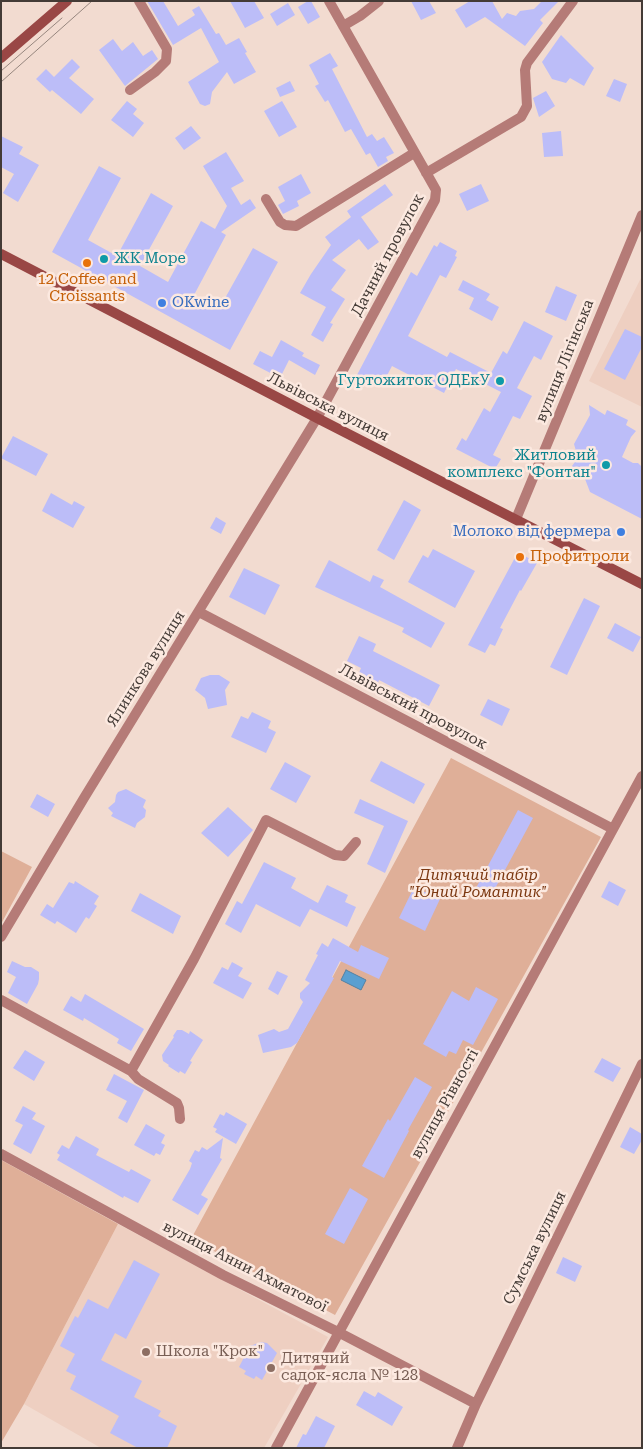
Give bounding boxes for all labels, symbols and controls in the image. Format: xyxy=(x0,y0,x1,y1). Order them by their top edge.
street label: Дачний провулок xyxy=(348,191,428,319)
place label: ЖК Море xyxy=(114,250,186,268)
marker: ЖК Море xyxy=(98,253,110,265)
marker: 12 Coffee and Croissants xyxy=(81,257,93,269)
place label: 12 Coffee and Croissants xyxy=(37,271,137,306)
place label: OKwine xyxy=(172,294,229,312)
marker: OKwine xyxy=(156,297,168,309)
street label: вулиця Лігінська xyxy=(532,297,598,425)
street label: Львівська вулиця xyxy=(264,369,392,445)
place label: Гуртожиток ОДЕкУ xyxy=(338,372,490,390)
marker: Гуртожиток ОДЕкУ xyxy=(494,375,506,387)
place label: Житловий комплекс "Фонтан" xyxy=(447,447,596,482)
marker: Житловий комплекс "Фонтан" xyxy=(600,459,612,471)
place label: Молоко від фермера xyxy=(453,523,611,541)
marker: Молоко від фермера xyxy=(615,526,627,538)
place label: Профитроли xyxy=(530,548,630,566)
marker: Профитроли xyxy=(514,551,526,563)
street label: Ялинкова вулиця xyxy=(103,608,189,730)
street label: Львівський провулок xyxy=(336,660,490,754)
park label: Дитячий табір "Юний Романтик" xyxy=(409,867,547,902)
street label: вулиця Рівності xyxy=(407,1046,483,1162)
street label: Сумська вулиця xyxy=(500,1188,570,1308)
street label: вулиця Анни Ахматової xyxy=(160,1218,330,1316)
place label: Школа "Крок" xyxy=(156,1343,263,1361)
marker: Школа "Крок" xyxy=(140,1346,152,1358)
place label: Дитячий садок-ясла № 128 xyxy=(281,1350,418,1385)
marker: Дитячий садок-ясла № 128 xyxy=(265,1362,277,1374)

